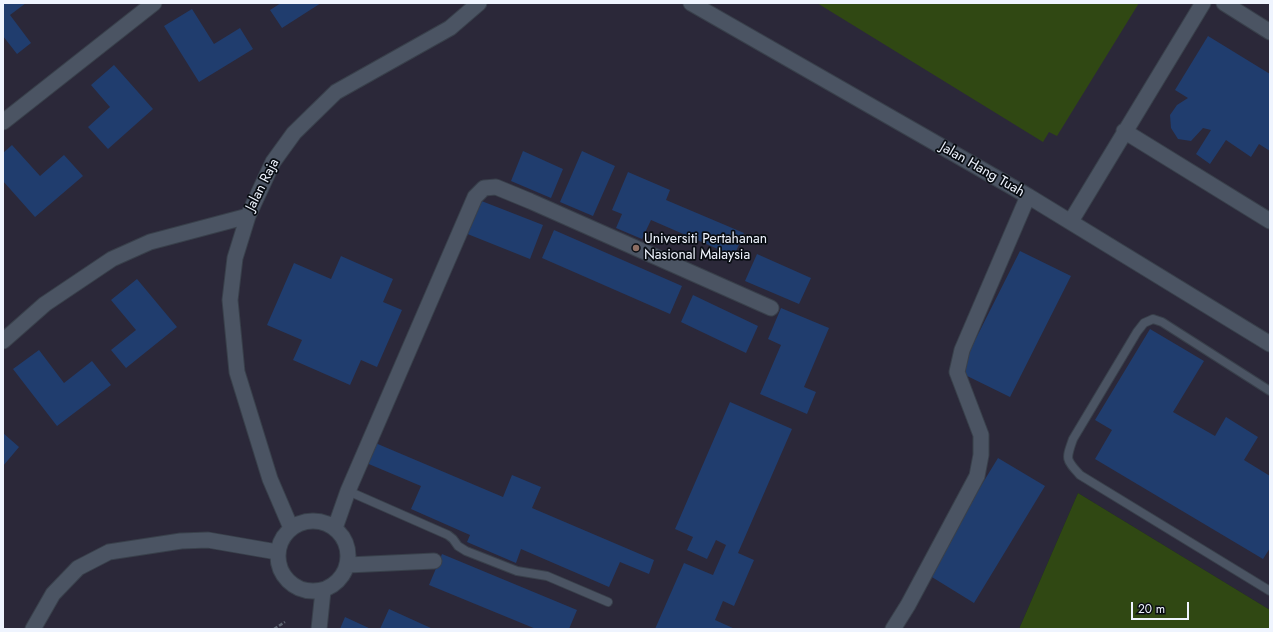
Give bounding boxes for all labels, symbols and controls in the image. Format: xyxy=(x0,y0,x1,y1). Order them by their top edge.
street label: Jalan Hang Tuah xyxy=(937,139,1027,201)
street label: Jalan Raja xyxy=(243,156,283,214)
place label: Universiti Pertahanan Nasional Malaysia xyxy=(644,232,767,264)
marker: Universiti Pertahanan Nasional Malaysia xyxy=(631,243,641,253)
scale bar xyxy=(1133,594,1191,620)
text: 20 m xyxy=(1138,600,1165,618)

